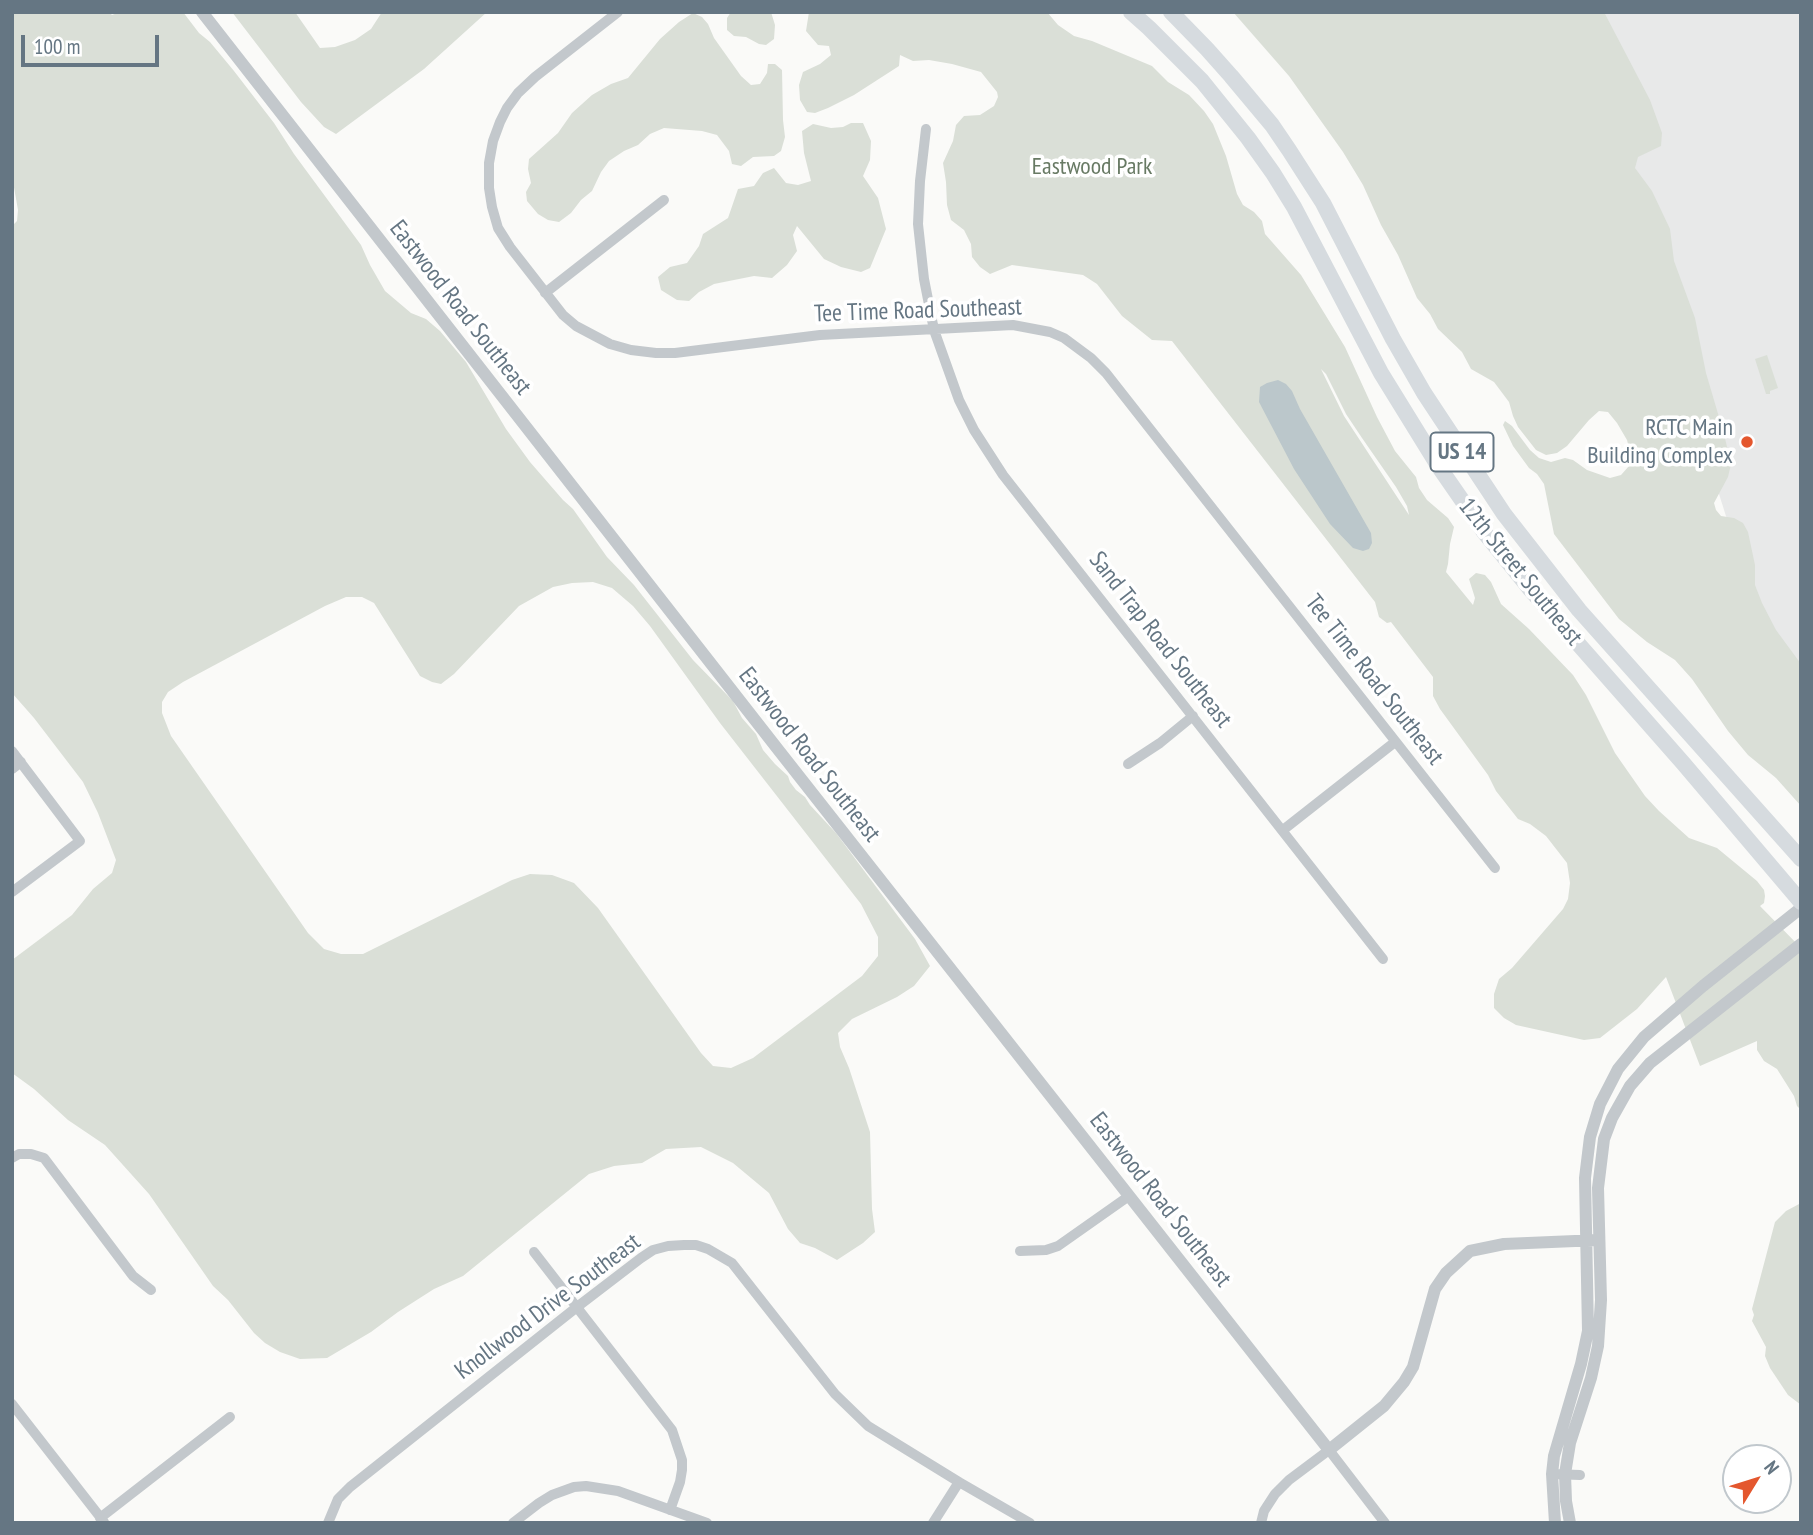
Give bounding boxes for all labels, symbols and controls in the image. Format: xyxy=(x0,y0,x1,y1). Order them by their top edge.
scale bar xyxy=(24,21,163,65)
text: 100 m xyxy=(34,33,80,60)
park label: Eastwood Park xyxy=(1032,153,1152,181)
street label: Eastwood Road Southeast xyxy=(383,215,537,401)
street label: Tee Time Road Southeast xyxy=(814,293,1022,329)
place label: RCTC Main Building Complex xyxy=(1587,414,1733,470)
road number: US 14 xyxy=(1430,432,1494,472)
marker: RCTC Main Building Complex xyxy=(1739,434,1755,450)
street label: 12th Street Southeast xyxy=(1452,493,1588,651)
street label: Sand Trap Road Southeast xyxy=(1083,547,1237,733)
street label: Tee Time Road Southeast xyxy=(1299,589,1449,771)
street label: Eastwood Road Southeast xyxy=(732,662,886,848)
street label: Eastwood Road Southeast xyxy=(1083,1107,1237,1293)
street label: Knollwood Drive Southeast xyxy=(450,1228,646,1386)
north arrow xyxy=(1722,1444,1792,1514)
text: N xyxy=(1759,1456,1785,1479)

